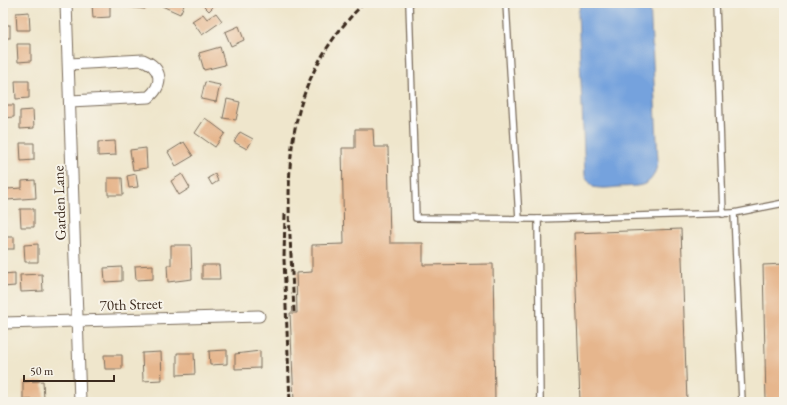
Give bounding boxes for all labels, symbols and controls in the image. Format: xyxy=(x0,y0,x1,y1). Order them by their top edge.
street label: Garden Lane xyxy=(48,165,70,241)
street label: 70th Street xyxy=(99,293,163,315)
scale bar xyxy=(24,357,114,383)
text: 50 m xyxy=(30,363,54,379)

